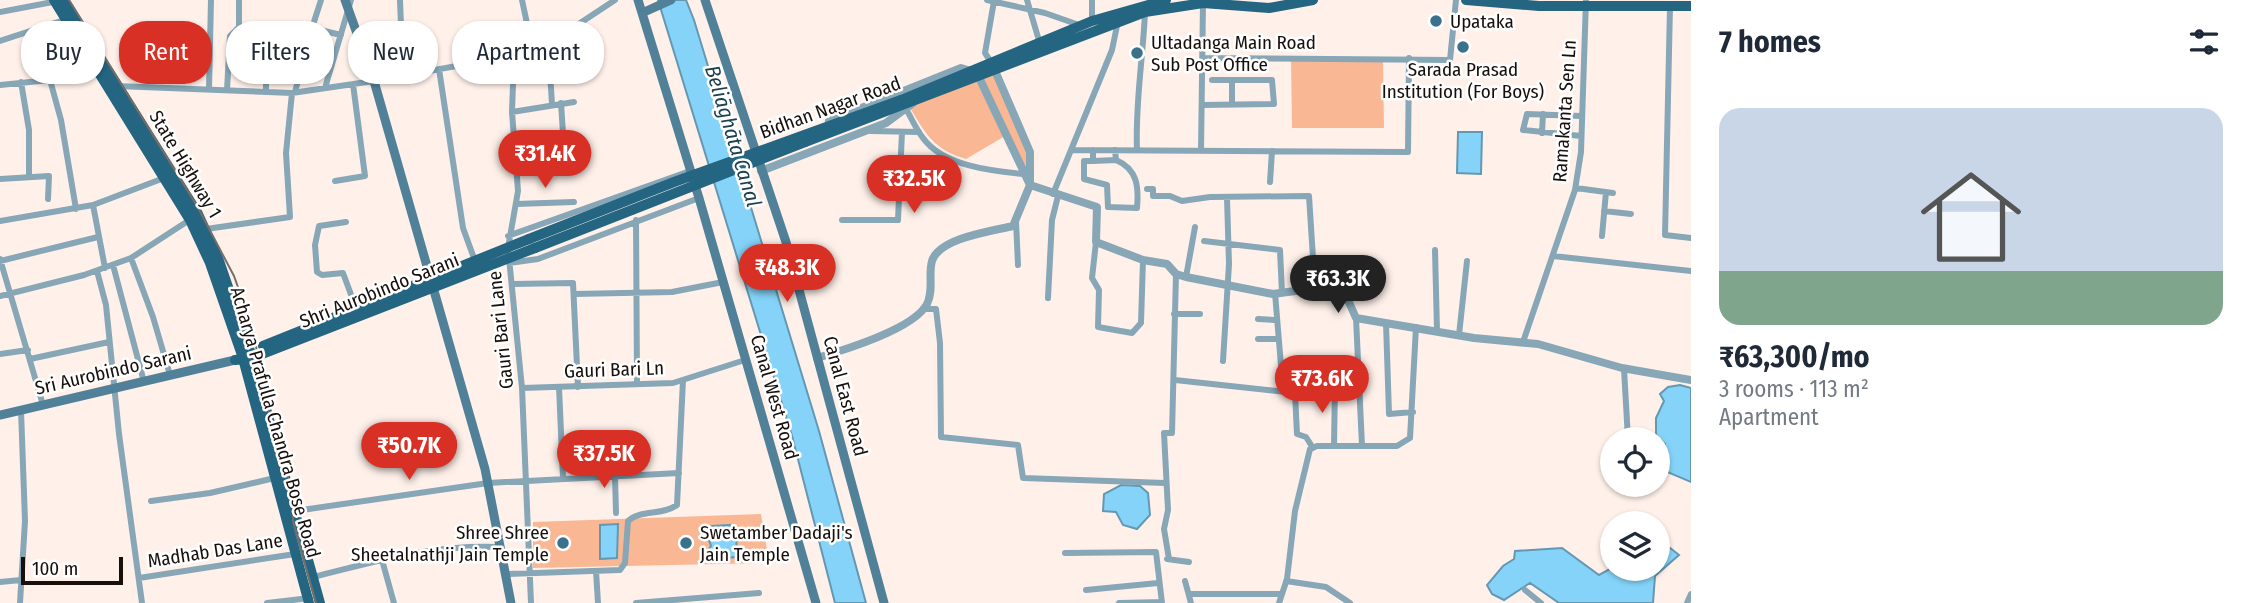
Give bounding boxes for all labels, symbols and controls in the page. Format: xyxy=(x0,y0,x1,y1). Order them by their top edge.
place label: Upataka xyxy=(1450,10,1514,33)
marker: Upataka xyxy=(1428,13,1444,29)
chip: Buy xyxy=(21,21,105,84)
chip: Rent xyxy=(119,21,212,84)
chip: Filters xyxy=(226,21,334,84)
chip: New xyxy=(348,21,438,84)
chip: Apartment xyxy=(452,21,604,84)
icon: filters xyxy=(2185,23,2223,61)
text: 7 homes xyxy=(1719,24,1821,60)
place label: Ultadanga Main Road Sub Post Office xyxy=(1151,31,1316,76)
marker: Sarada Prasad Institution (For Boys) xyxy=(1455,39,1471,55)
street label: Ramakanta Sen Ln xyxy=(1548,39,1581,183)
marker: Ultadanga Main Road Sub Post Office xyxy=(1129,45,1145,61)
place label: Sarada Prasad Institution (For Boys) xyxy=(1382,58,1544,103)
water label: Beliāghāta Canal xyxy=(699,62,767,210)
street label: Bidhan Nagar Road xyxy=(757,71,904,144)
street label: State Highway 1 xyxy=(144,106,227,222)
pin: ₹31.4K xyxy=(488,130,602,190)
text: ₹31.4K xyxy=(514,139,576,167)
icon: home xyxy=(1908,154,2034,280)
pin: ₹32.5K xyxy=(857,156,971,215)
text: ₹32.5K xyxy=(883,164,945,192)
pin: ₹48.3K xyxy=(730,244,844,304)
street label: Shri Aurobindo Sarani xyxy=(296,248,462,333)
text: ₹48.3K xyxy=(755,253,819,281)
pin: ₹63.3K xyxy=(1281,256,1395,315)
text: ₹63.3K xyxy=(1306,264,1370,292)
street label: Gauri Bari Lane xyxy=(483,270,518,390)
street label: Acharya Prafulla Chandra Bose Road xyxy=(226,284,325,560)
street label: Canal West Road xyxy=(746,332,803,462)
street label: Canal East Road xyxy=(818,334,873,459)
text: ₹63,300/mo xyxy=(1719,339,1870,375)
street label: Sri Aurobindo Sarani xyxy=(33,341,194,400)
street label: Gauri Bari Ln xyxy=(564,356,664,383)
pin: ₹73.6K xyxy=(1265,356,1379,415)
text: ₹73.6K xyxy=(1291,364,1353,392)
text: 3 rooms · 113 m² xyxy=(1719,375,1869,403)
text: Apartment xyxy=(1719,403,1819,431)
pin: ₹50.7K xyxy=(352,422,466,482)
map controls xyxy=(1600,427,1670,581)
button: locate xyxy=(1600,427,1670,497)
pin: ₹37.5K xyxy=(547,430,661,490)
text: ₹50.7K xyxy=(377,431,441,459)
text: ₹37.5K xyxy=(573,439,635,467)
button: layers xyxy=(1600,511,1670,581)
place label: Shree Shree Sheetalnathji Jain Temple xyxy=(351,521,549,566)
place label: Swetamber Dadaji's Jain Temple xyxy=(700,521,853,566)
street label: Madhab Das Lane xyxy=(146,528,284,573)
marker: Shree Shree Sheetalnathji Jain Temple xyxy=(555,535,571,551)
marker: Swetamber Dadaji's Jain Temple xyxy=(678,535,694,551)
scale bar xyxy=(21,554,122,586)
text: 100 m xyxy=(32,557,78,580)

